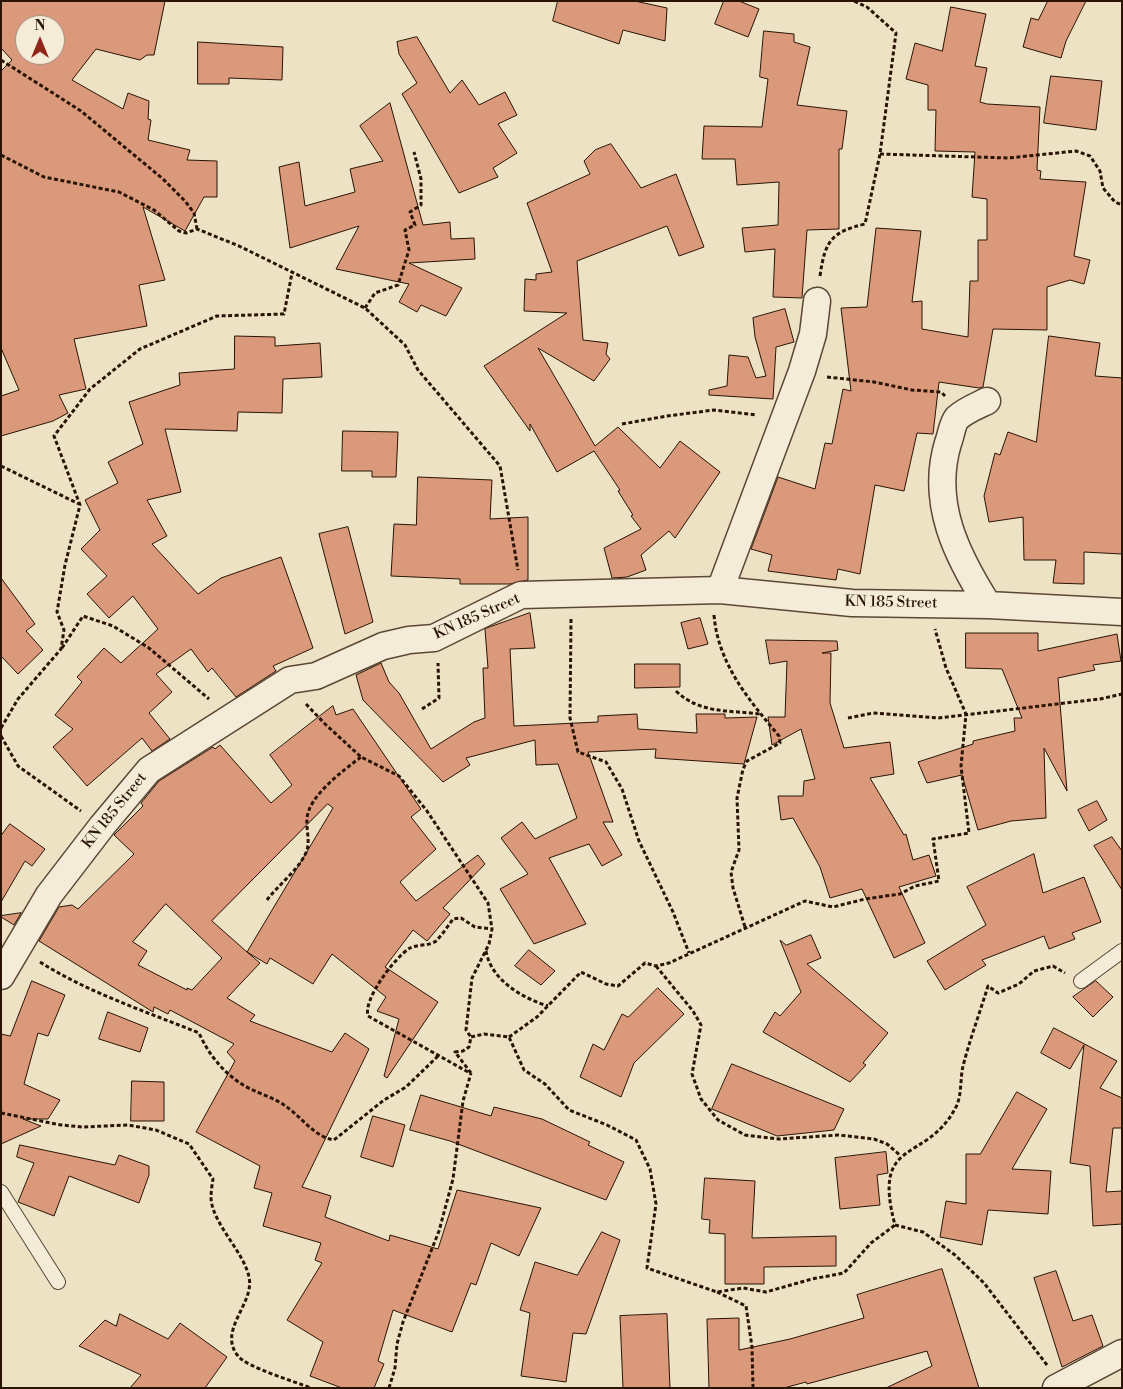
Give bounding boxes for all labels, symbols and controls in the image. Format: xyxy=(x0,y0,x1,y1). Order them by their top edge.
north arrow xyxy=(15,15,65,65)
text: N xyxy=(34,17,46,35)
street label: KN 185 Street xyxy=(431,590,523,644)
street label: KN 185 Street xyxy=(845,593,937,613)
street label: KN 185 Street xyxy=(79,769,151,853)

